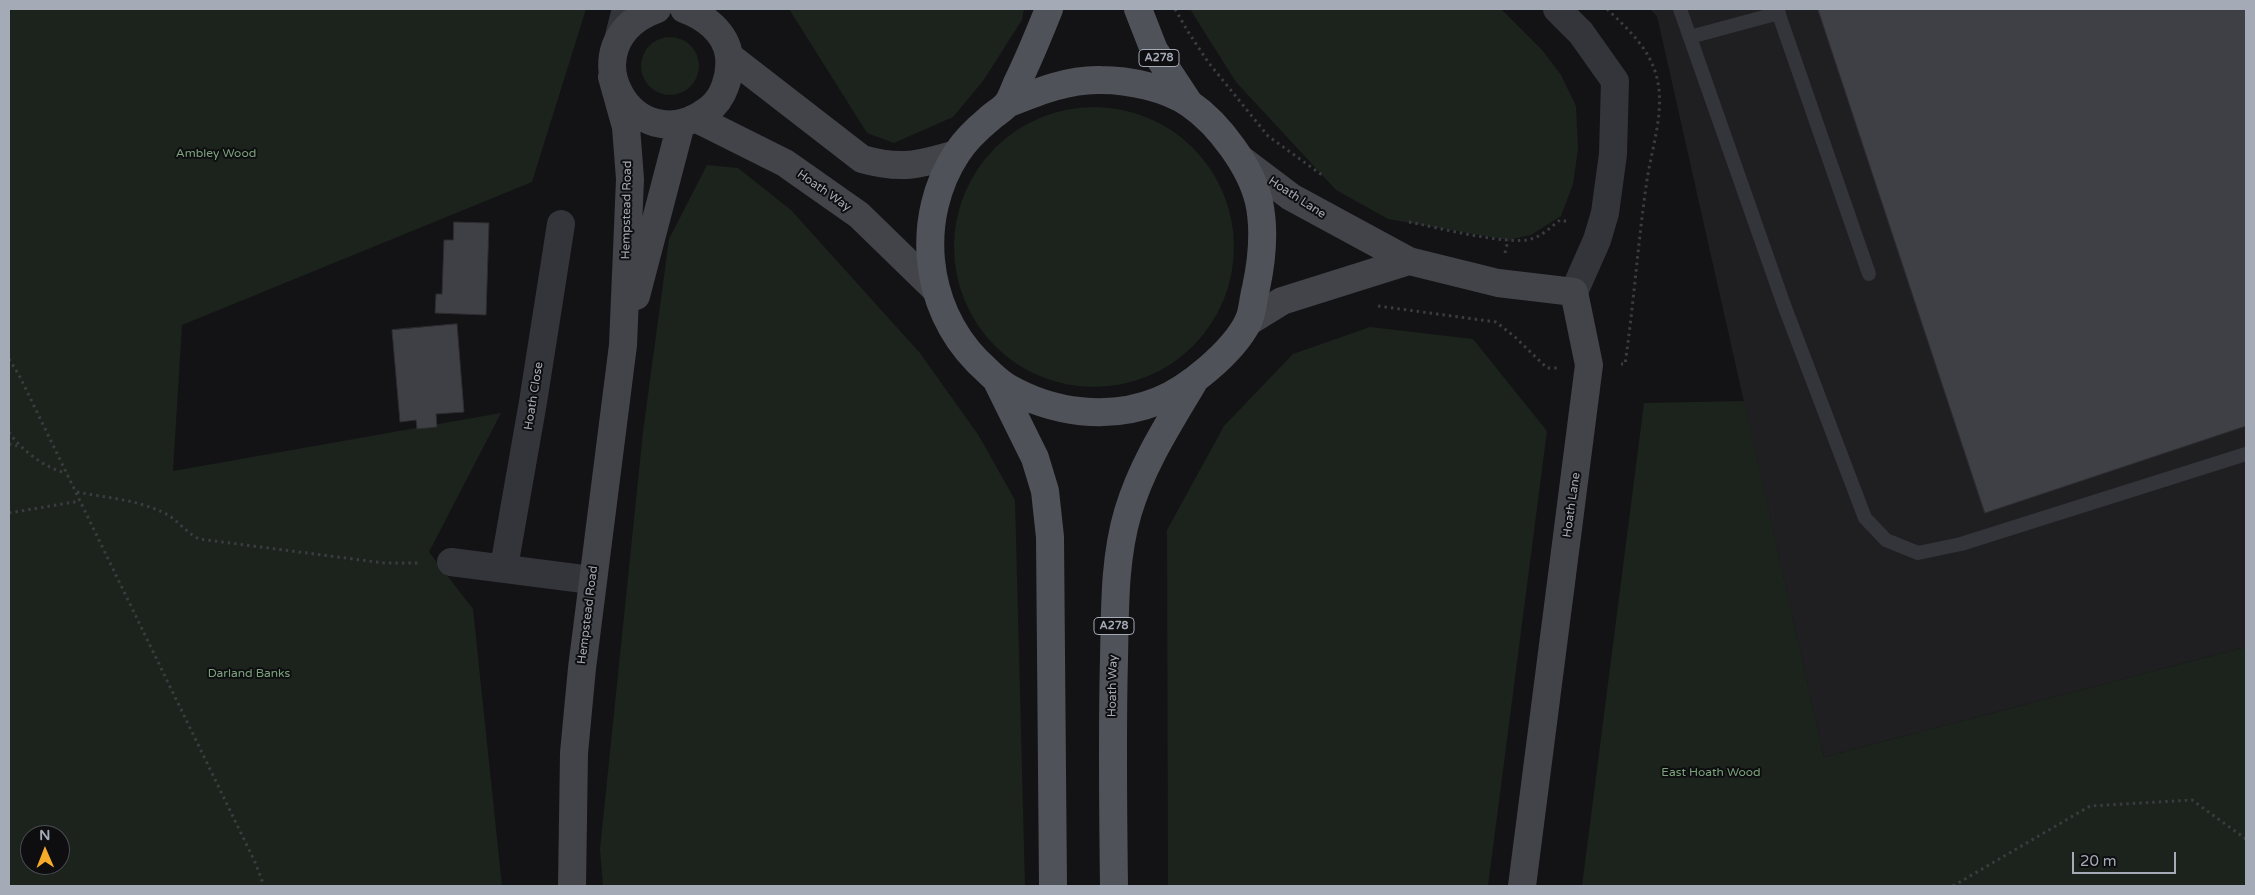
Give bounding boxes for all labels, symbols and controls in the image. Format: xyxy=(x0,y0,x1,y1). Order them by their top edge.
road number: A278 xyxy=(1139,49,1179,66)
park label: Ambley Wood xyxy=(176,147,256,161)
street label: Hempstead Road xyxy=(619,160,635,260)
street label: Hoath Way xyxy=(794,167,854,215)
street label: Hoath Lane xyxy=(1266,174,1328,222)
street label: Hoath Close xyxy=(521,361,547,431)
street label: Hoath Lane xyxy=(1560,472,1584,538)
street label: Hempstead Road xyxy=(575,565,601,665)
road number: A278 xyxy=(1094,618,1134,634)
street label: Hoath Way xyxy=(1105,655,1121,717)
park label: Darland Banks xyxy=(208,667,290,681)
park label: East Hoath Wood xyxy=(1661,766,1761,780)
north arrow xyxy=(20,825,70,875)
text: N xyxy=(39,827,51,844)
scale bar xyxy=(2075,842,2179,874)
text: 20 m xyxy=(2080,852,2117,870)

